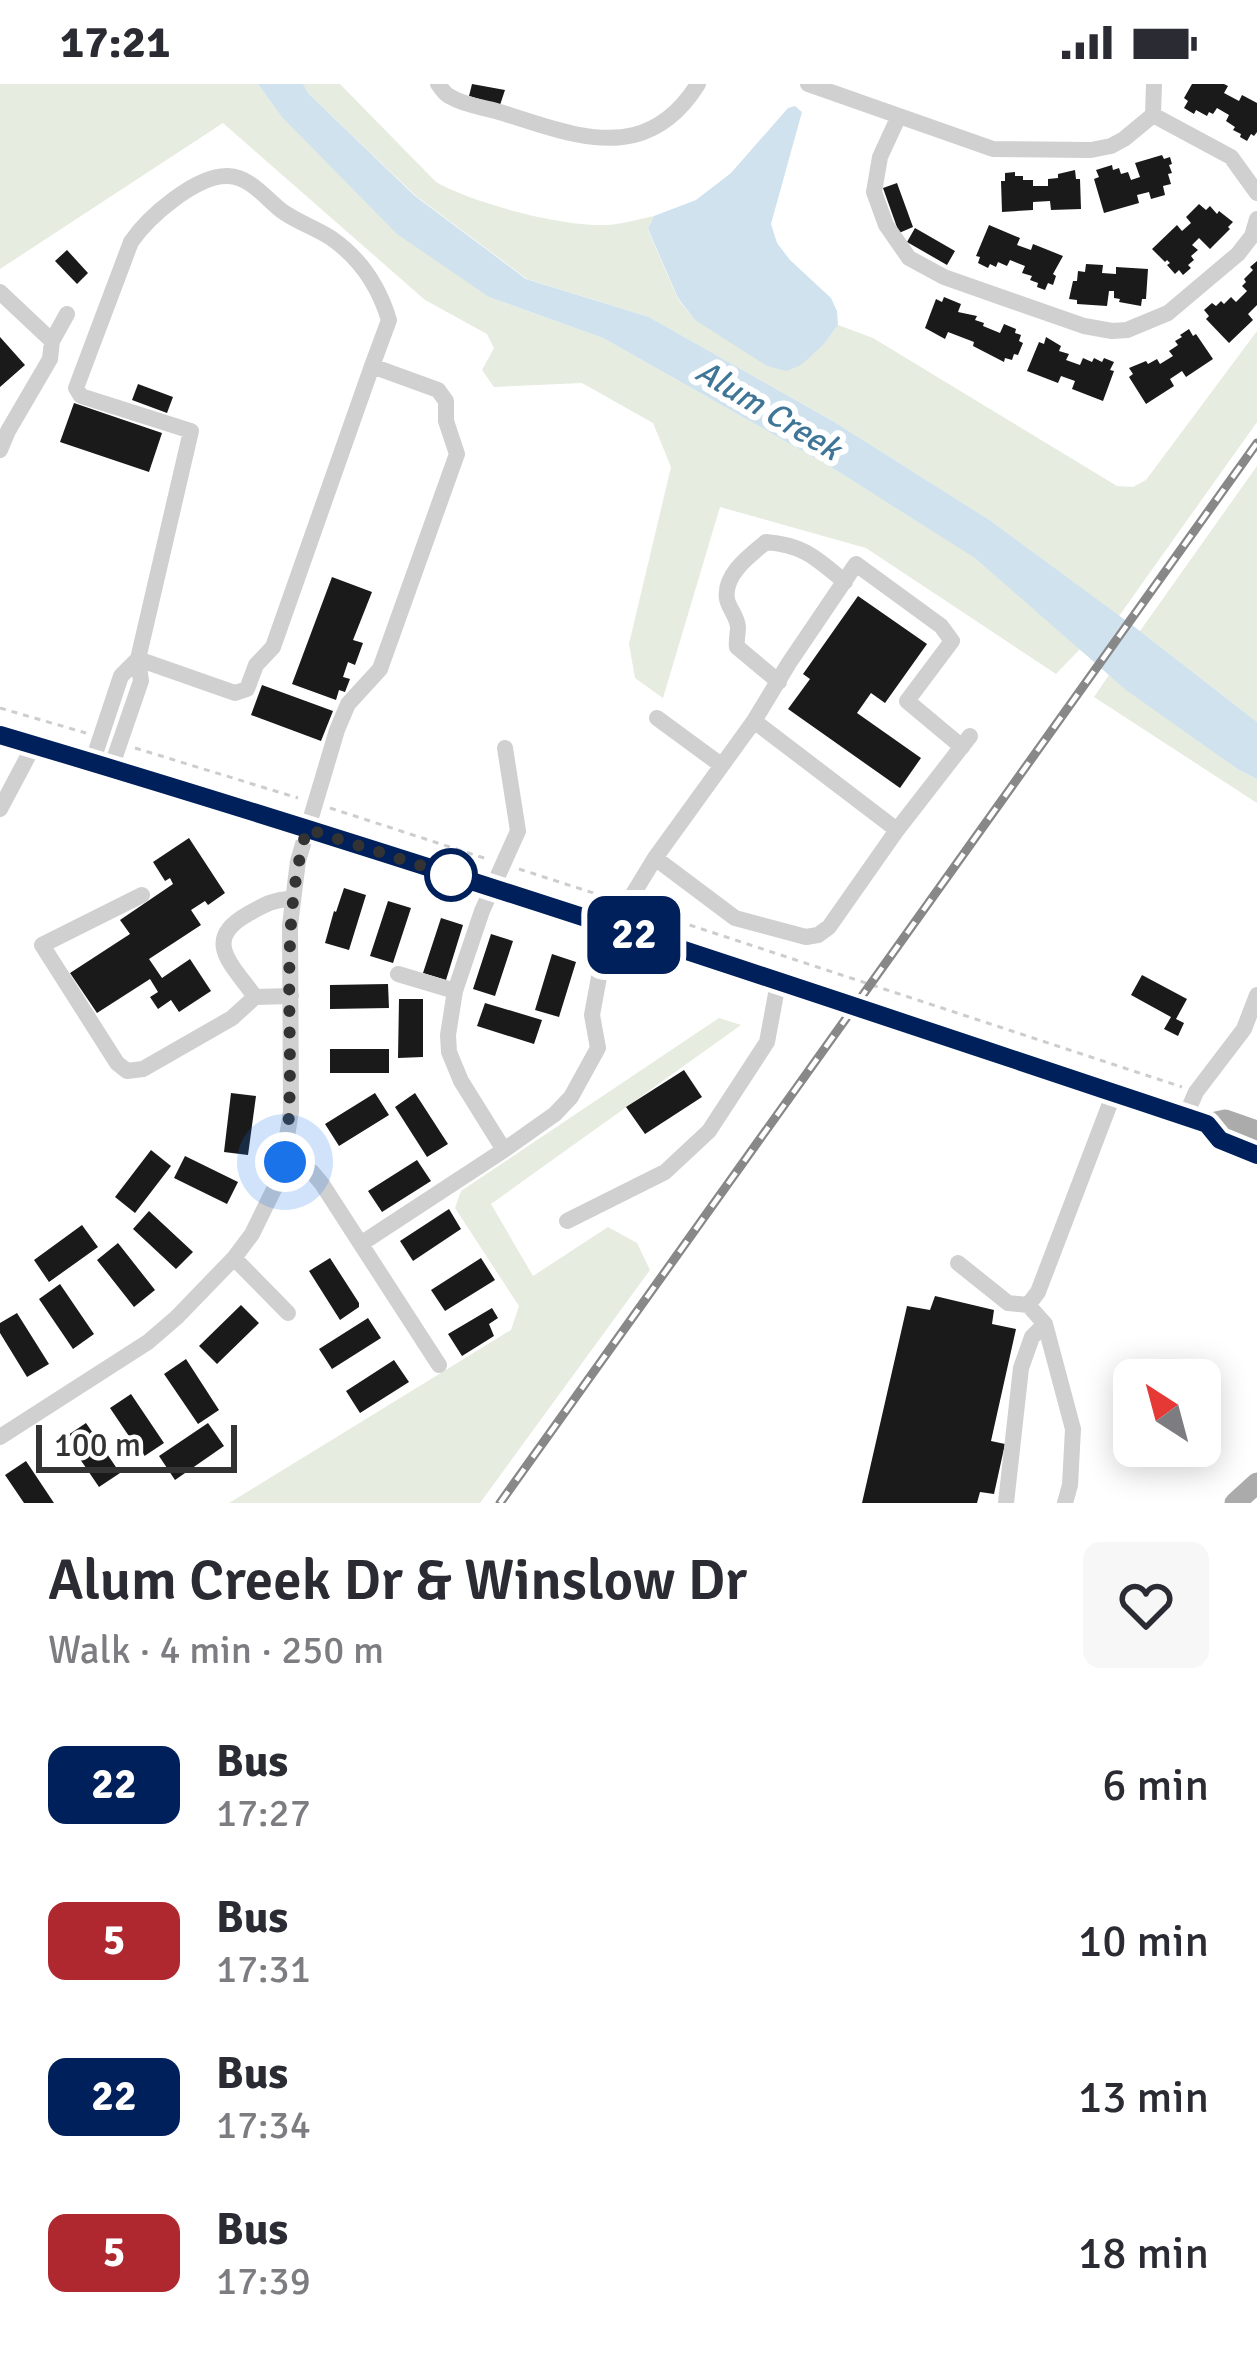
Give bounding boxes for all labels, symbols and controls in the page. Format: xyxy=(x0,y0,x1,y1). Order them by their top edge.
text: 17:21 xyxy=(60,15,170,70)
water label: Alum Creek xyxy=(688,351,850,471)
unlabelled marker xyxy=(426,850,476,900)
line badge: 22 xyxy=(580,896,688,974)
text: 22 xyxy=(611,909,657,960)
your location xyxy=(255,1132,315,1192)
north arrow xyxy=(1113,1359,1221,1467)
map controls xyxy=(1113,1359,1221,1467)
scale bar xyxy=(36,1419,237,1472)
text: 100 m xyxy=(54,1425,141,1466)
button: heart xyxy=(1083,1542,1209,1668)
text: Alum Creek Dr & Winslow Dr xyxy=(48,1545,747,1616)
text: Walk · 4 min · 250 m xyxy=(48,1626,384,1674)
text: Bus xyxy=(216,1734,288,1789)
text: 6 min xyxy=(1102,1758,1209,1813)
text: 22 xyxy=(91,1759,137,1810)
text: 17:27 xyxy=(216,1789,311,1837)
text: Bus xyxy=(216,1890,288,1945)
text: 10 min xyxy=(1078,1914,1209,1969)
text: 5 xyxy=(103,1915,125,1966)
text: 17:31 xyxy=(216,1945,311,1993)
text: Bus xyxy=(216,2046,288,2101)
text: 13 min xyxy=(1078,2070,1209,2125)
text: 22 xyxy=(91,2071,137,2122)
text: 17:34 xyxy=(216,2101,311,2149)
text: Bus xyxy=(216,2202,288,2257)
text: 18 min xyxy=(1078,2226,1209,2281)
text: 5 xyxy=(103,2227,125,2278)
text: 17:39 xyxy=(216,2257,311,2305)

